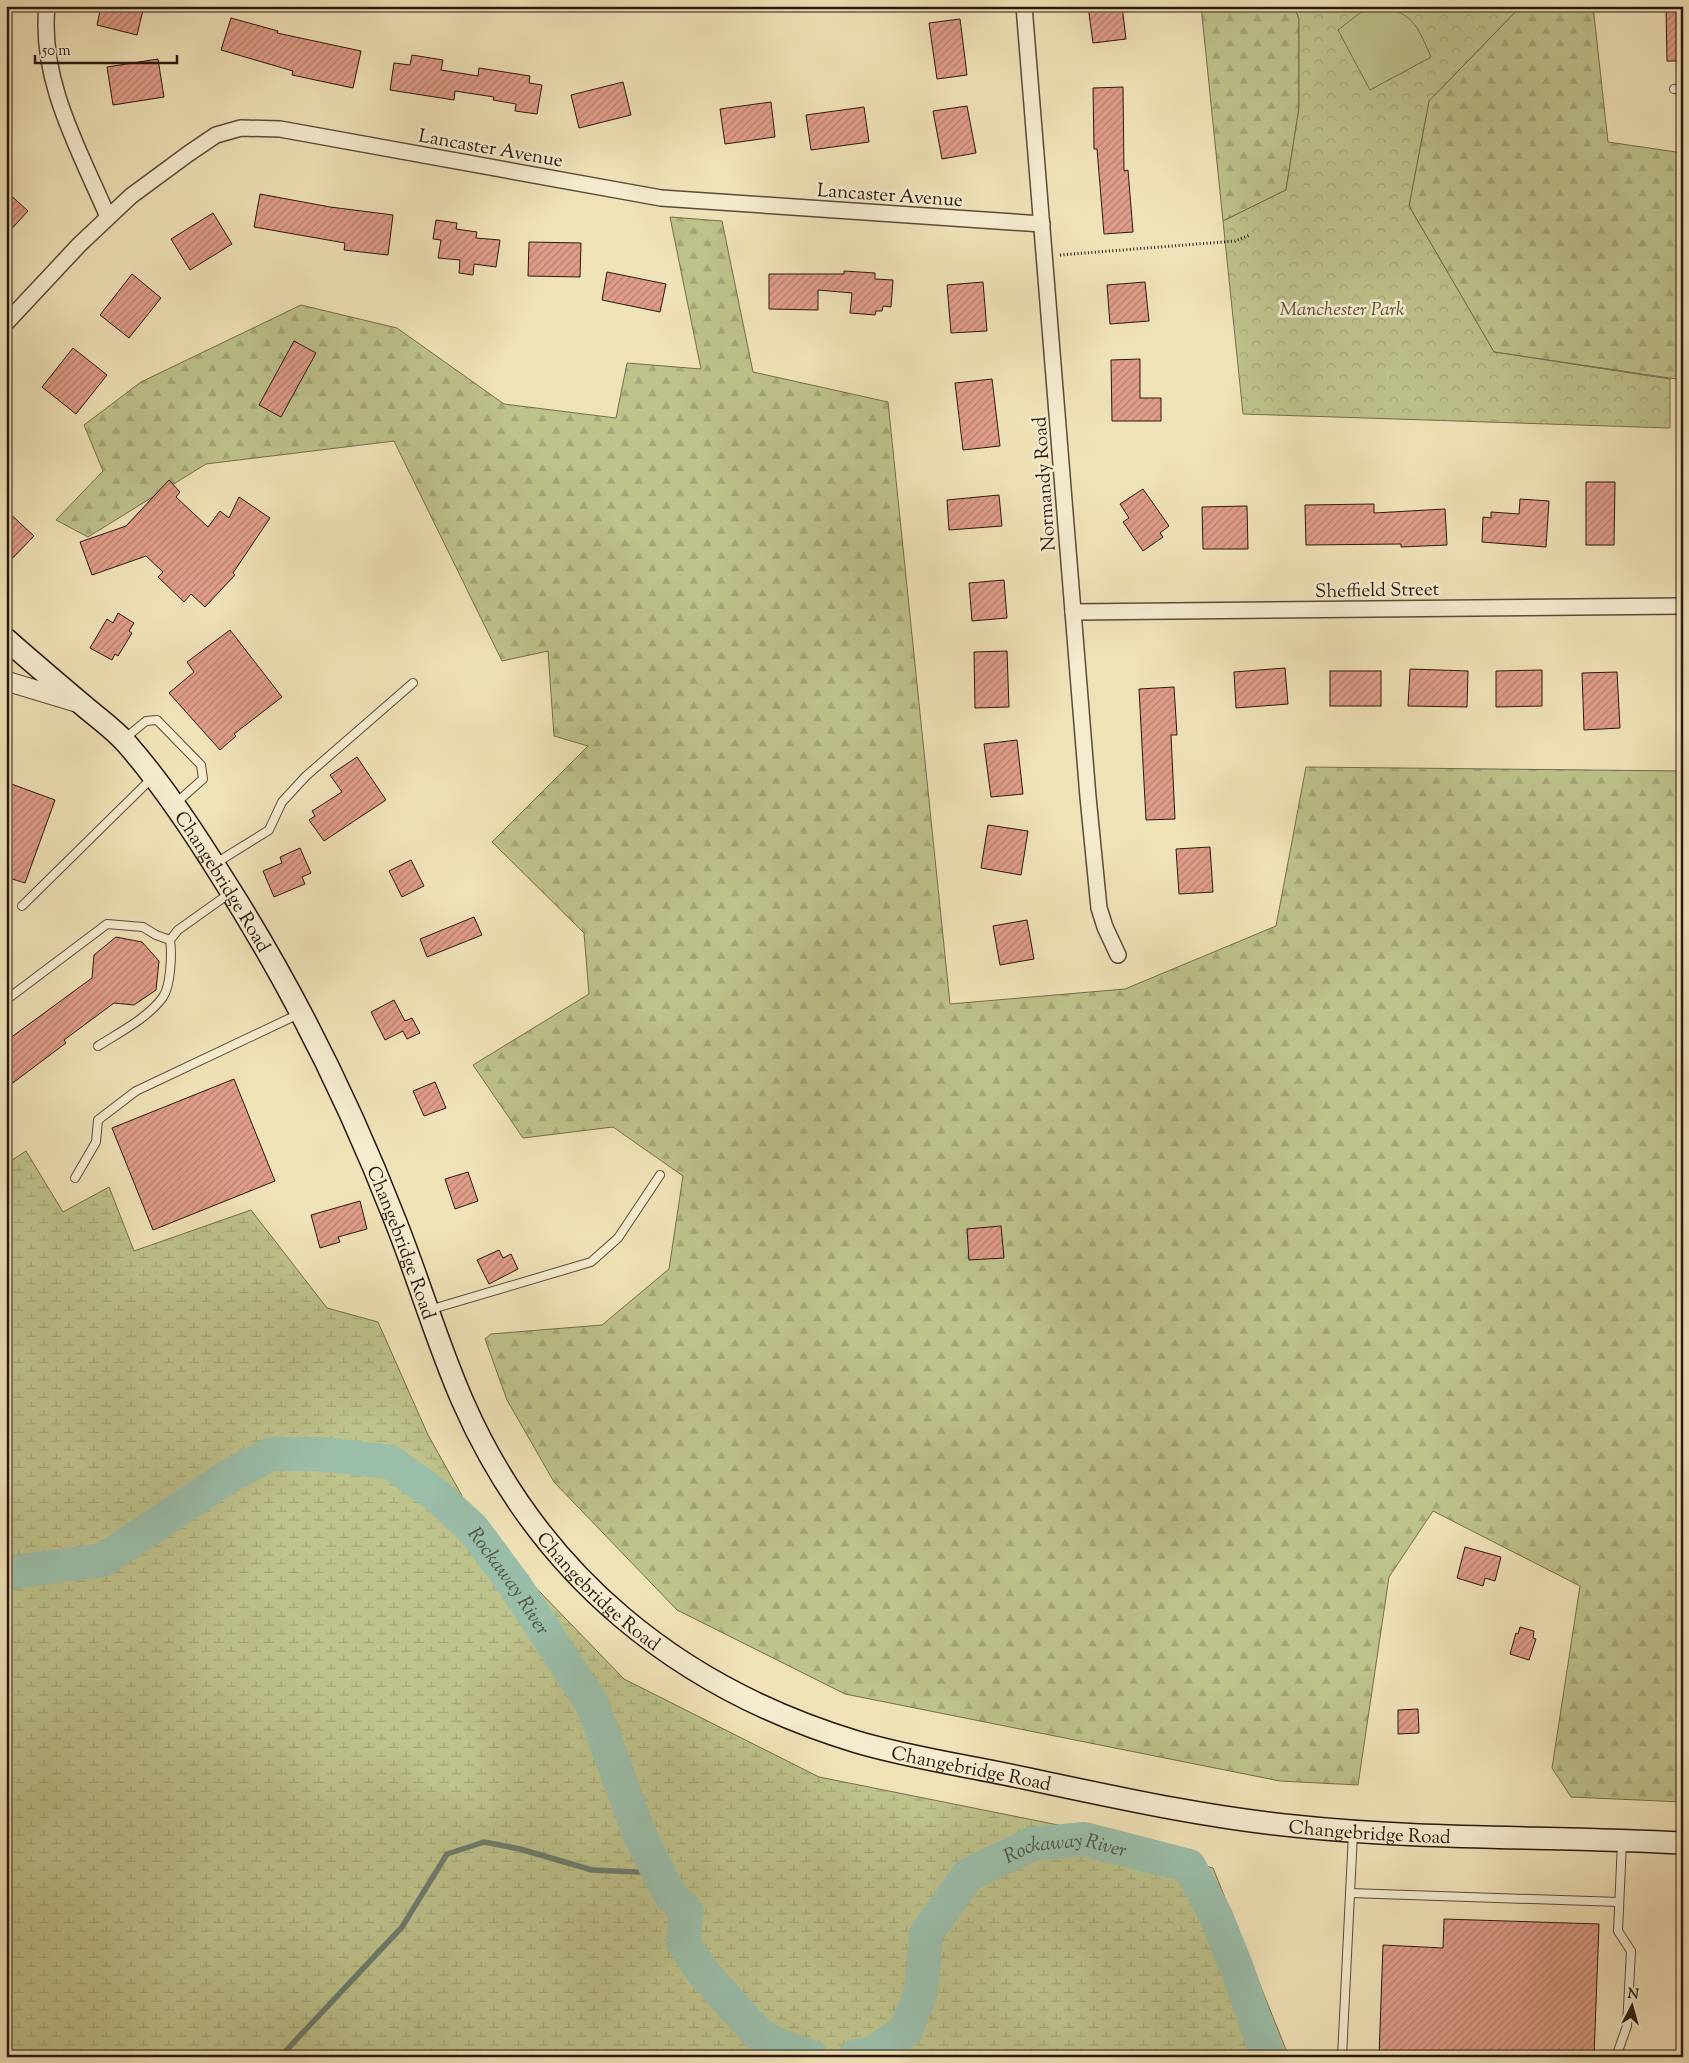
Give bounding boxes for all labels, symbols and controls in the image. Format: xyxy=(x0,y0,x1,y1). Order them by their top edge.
scale bar xyxy=(35,32,178,64)
text: 50 m xyxy=(41,41,71,62)
street label: Lancaster Avenue xyxy=(416,123,565,175)
street label: Lancaster Avenue xyxy=(816,178,964,215)
park label: Manchester Park xyxy=(1279,297,1405,324)
street label: Normandy Road xyxy=(1027,415,1064,552)
street label: Sheffield Street xyxy=(1315,577,1440,606)
street label: Changebridge Road xyxy=(167,806,276,958)
street label: Changebridge Road xyxy=(359,1162,441,1324)
water label: Rockaway River xyxy=(459,1522,555,1642)
street label: Changebridge Road xyxy=(529,1527,665,1659)
street label: Changebridge Road xyxy=(888,1741,1054,1799)
street label: Changebridge Road xyxy=(1287,1815,1451,1852)
water label: Rockaway River xyxy=(999,1827,1129,1873)
north arrow xyxy=(1606,1980,1656,2030)
text: N xyxy=(1627,1985,1640,2006)

